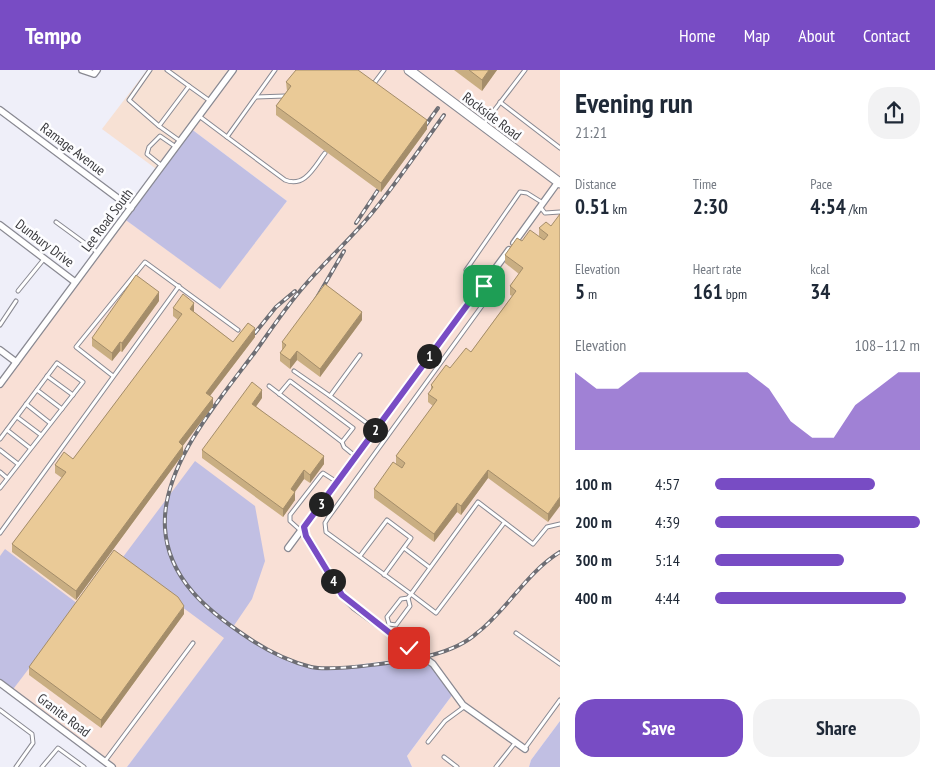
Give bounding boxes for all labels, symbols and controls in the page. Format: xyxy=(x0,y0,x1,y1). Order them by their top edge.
text: Tempo xyxy=(25,20,81,51)
text: Home xyxy=(679,24,716,47)
text: Map xyxy=(744,24,770,47)
text: About xyxy=(798,24,835,47)
text: Contact xyxy=(863,24,910,47)
text: Evening run xyxy=(575,84,693,121)
button: share xyxy=(868,87,920,139)
street label: Rockside Road xyxy=(459,88,525,144)
street label: Ramage Avenue xyxy=(37,119,109,179)
text: 21:21 xyxy=(575,122,607,142)
text: Distance xyxy=(575,175,616,193)
text: Time xyxy=(693,175,717,193)
text: Pace xyxy=(810,175,832,193)
street label: Lee Road South xyxy=(77,185,137,255)
text: 0.51 xyxy=(575,193,610,220)
text: 2:30 xyxy=(693,193,728,220)
text: 4:54 xyxy=(810,193,846,220)
text: km xyxy=(610,200,627,218)
text: /km xyxy=(846,200,867,218)
street label: Dunbury Drive xyxy=(12,215,78,271)
text: Elevation xyxy=(575,260,620,278)
text: Heart rate xyxy=(693,260,742,278)
text: kcal xyxy=(810,260,829,278)
pin xyxy=(463,265,505,307)
icon: arrive xyxy=(470,272,498,300)
text: 5 xyxy=(575,278,585,305)
text: 161 xyxy=(693,278,723,305)
text: 34 xyxy=(810,278,830,305)
text: m xyxy=(585,285,597,303)
text: bpm xyxy=(723,285,747,303)
text: Elevation xyxy=(575,335,626,355)
text: 108–112 m xyxy=(855,335,920,355)
pin: 1 xyxy=(416,344,442,368)
text: 1 xyxy=(426,347,433,365)
pin: 2 xyxy=(362,418,388,442)
text: 2 xyxy=(372,421,379,439)
text: 100 m xyxy=(575,474,612,494)
text: 4:57 xyxy=(655,474,680,494)
pin: 3 xyxy=(308,492,334,516)
text: 3 xyxy=(318,495,325,513)
text: 200 m xyxy=(575,512,612,532)
text: 4:39 xyxy=(655,512,680,532)
text: 300 m xyxy=(575,550,612,570)
text: 5:14 xyxy=(655,550,680,570)
pin: 4 xyxy=(320,568,346,594)
text: 4 xyxy=(330,572,337,590)
text: 400 m xyxy=(575,588,612,608)
text: 4:44 xyxy=(655,588,680,608)
pin xyxy=(388,627,430,669)
icon: check xyxy=(395,634,423,662)
street label: Granite Road xyxy=(34,689,94,741)
button: Save xyxy=(575,699,743,757)
button: Share xyxy=(753,699,920,757)

